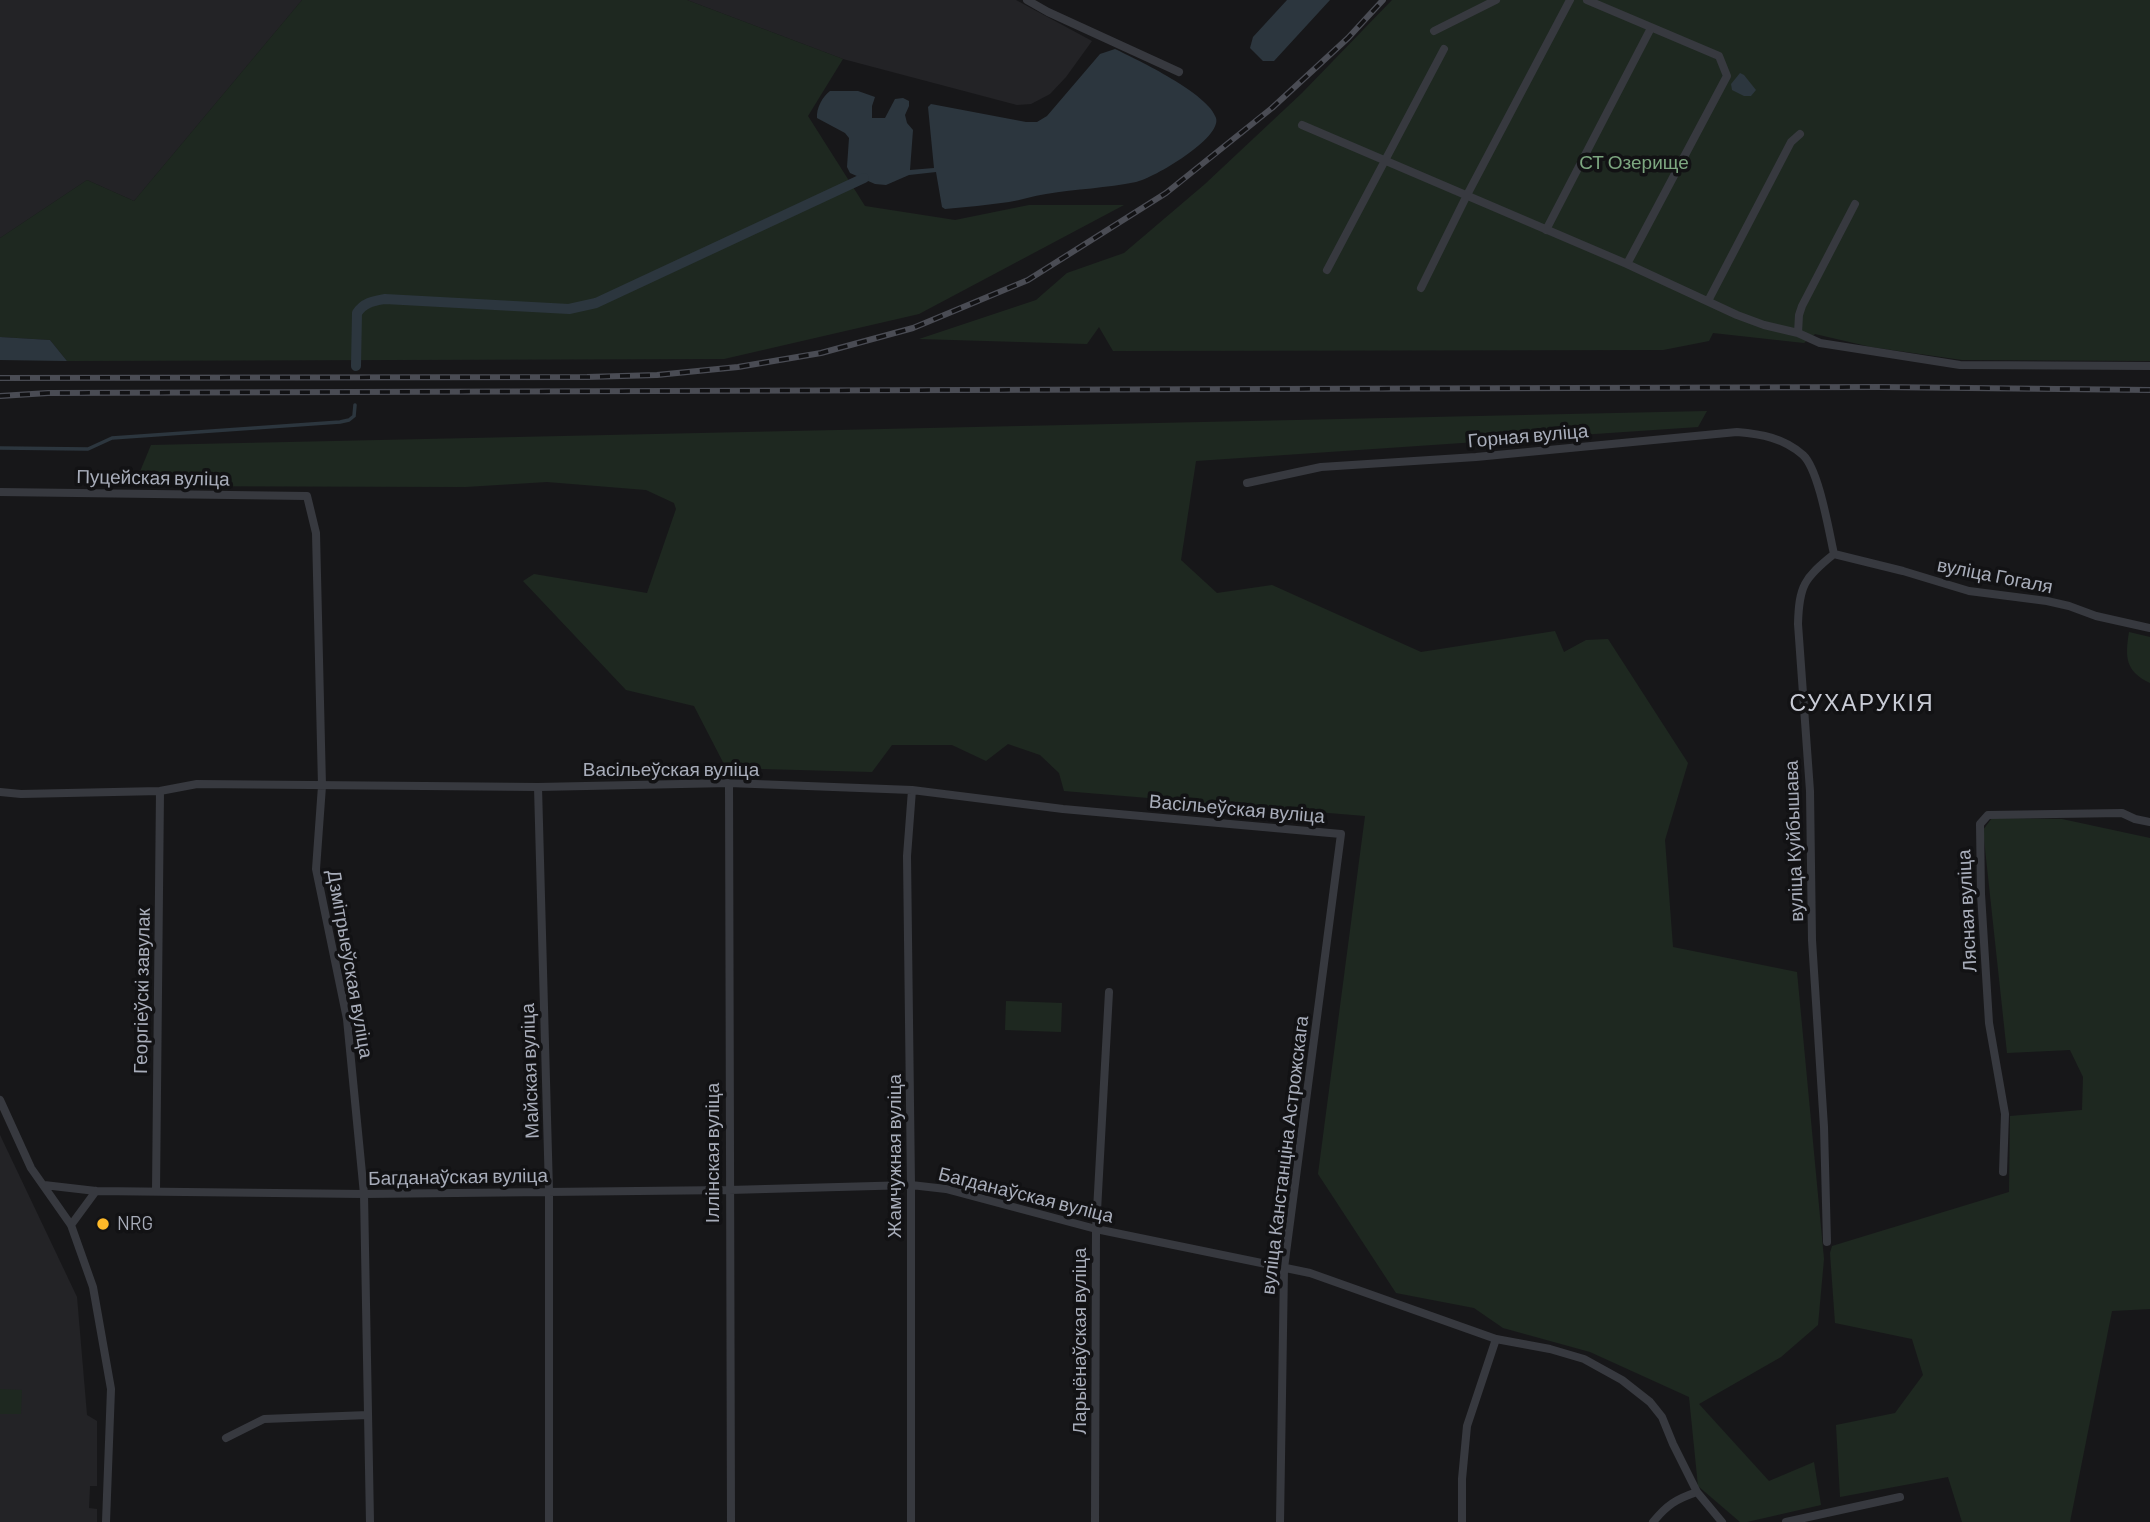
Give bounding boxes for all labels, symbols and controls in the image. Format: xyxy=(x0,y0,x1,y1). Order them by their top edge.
park label: СТ Озерище xyxy=(1579,152,1689,174)
street label: Горная вуліца xyxy=(1467,419,1589,453)
street label: Пуцейская вуліца xyxy=(76,465,230,491)
street label: вуліца Гогаля xyxy=(1935,554,2055,598)
district label: СУХАРУКІЯ xyxy=(1791,689,1933,717)
street label: Васільеўская вуліца xyxy=(583,759,759,781)
street label: вуліца Куйбышава xyxy=(1780,760,1808,922)
street label: Васільеўская вуліца xyxy=(1148,790,1326,828)
street label: Лясная вуліца xyxy=(1952,849,1982,973)
street label: Дзмітрыеўская вуліца xyxy=(322,868,378,1060)
street label: Георгіеўскі завулак xyxy=(129,908,155,1074)
street label: Майская вуліца xyxy=(516,1003,544,1139)
street label: вуліца Канстанціна Астрожскага xyxy=(1257,1014,1313,1296)
street label: Жамчужная вуліца xyxy=(884,1074,906,1238)
street label: Іллінская вуліца xyxy=(702,1083,724,1223)
street label: Багданаўская вуліца xyxy=(936,1162,1116,1228)
street label: Багданаўская вуліца xyxy=(368,1164,548,1190)
place label: NRG xyxy=(117,1213,153,1235)
marker: NRG xyxy=(95,1216,111,1232)
street label: Ларыёнаўская вуліца xyxy=(1069,1248,1091,1434)

